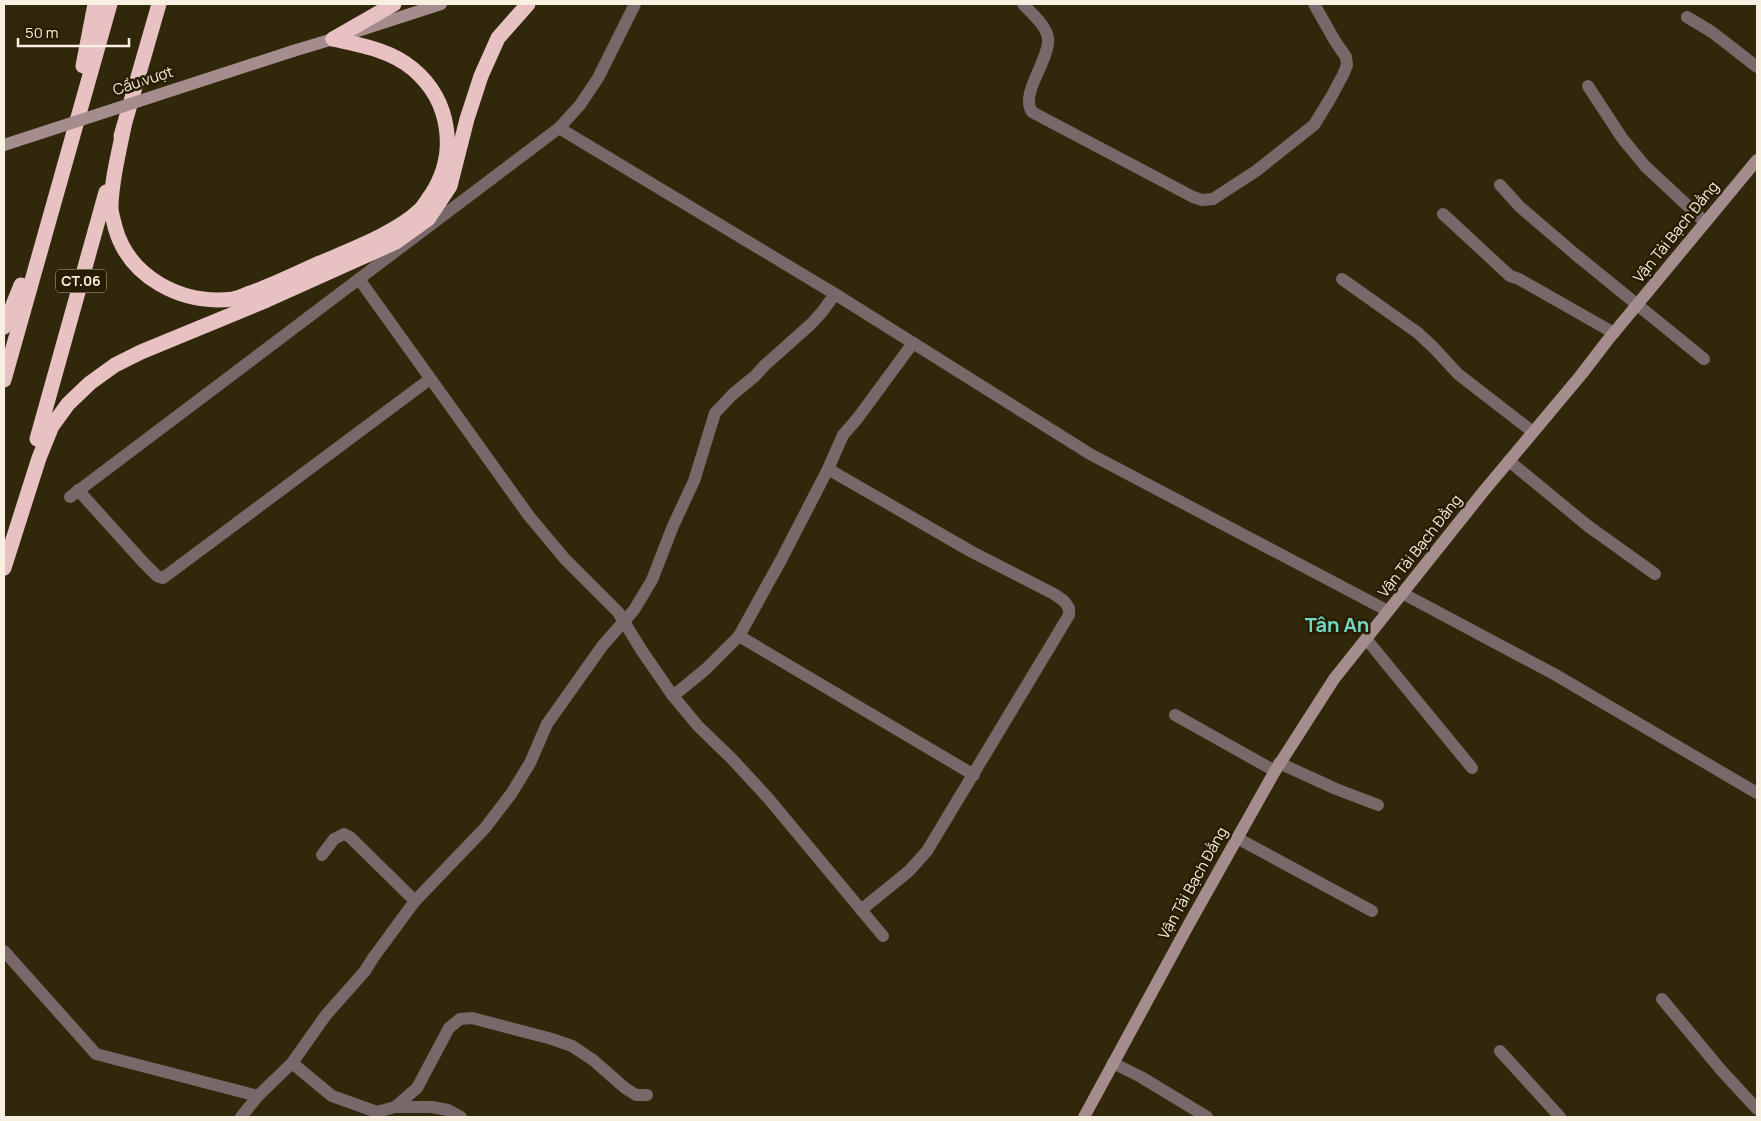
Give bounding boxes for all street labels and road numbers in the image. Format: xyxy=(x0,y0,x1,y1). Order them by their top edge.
street label: Cầu vượt xyxy=(110,61,176,100)
street label: Vận Tải Bạch Đằng xyxy=(1628,176,1723,287)
road number: CT.06 xyxy=(56,270,106,292)
street label: Vận Tải Bạch Đằng xyxy=(1373,490,1466,601)
street label: Vận Tải Bạch Đằng xyxy=(1153,823,1232,943)

